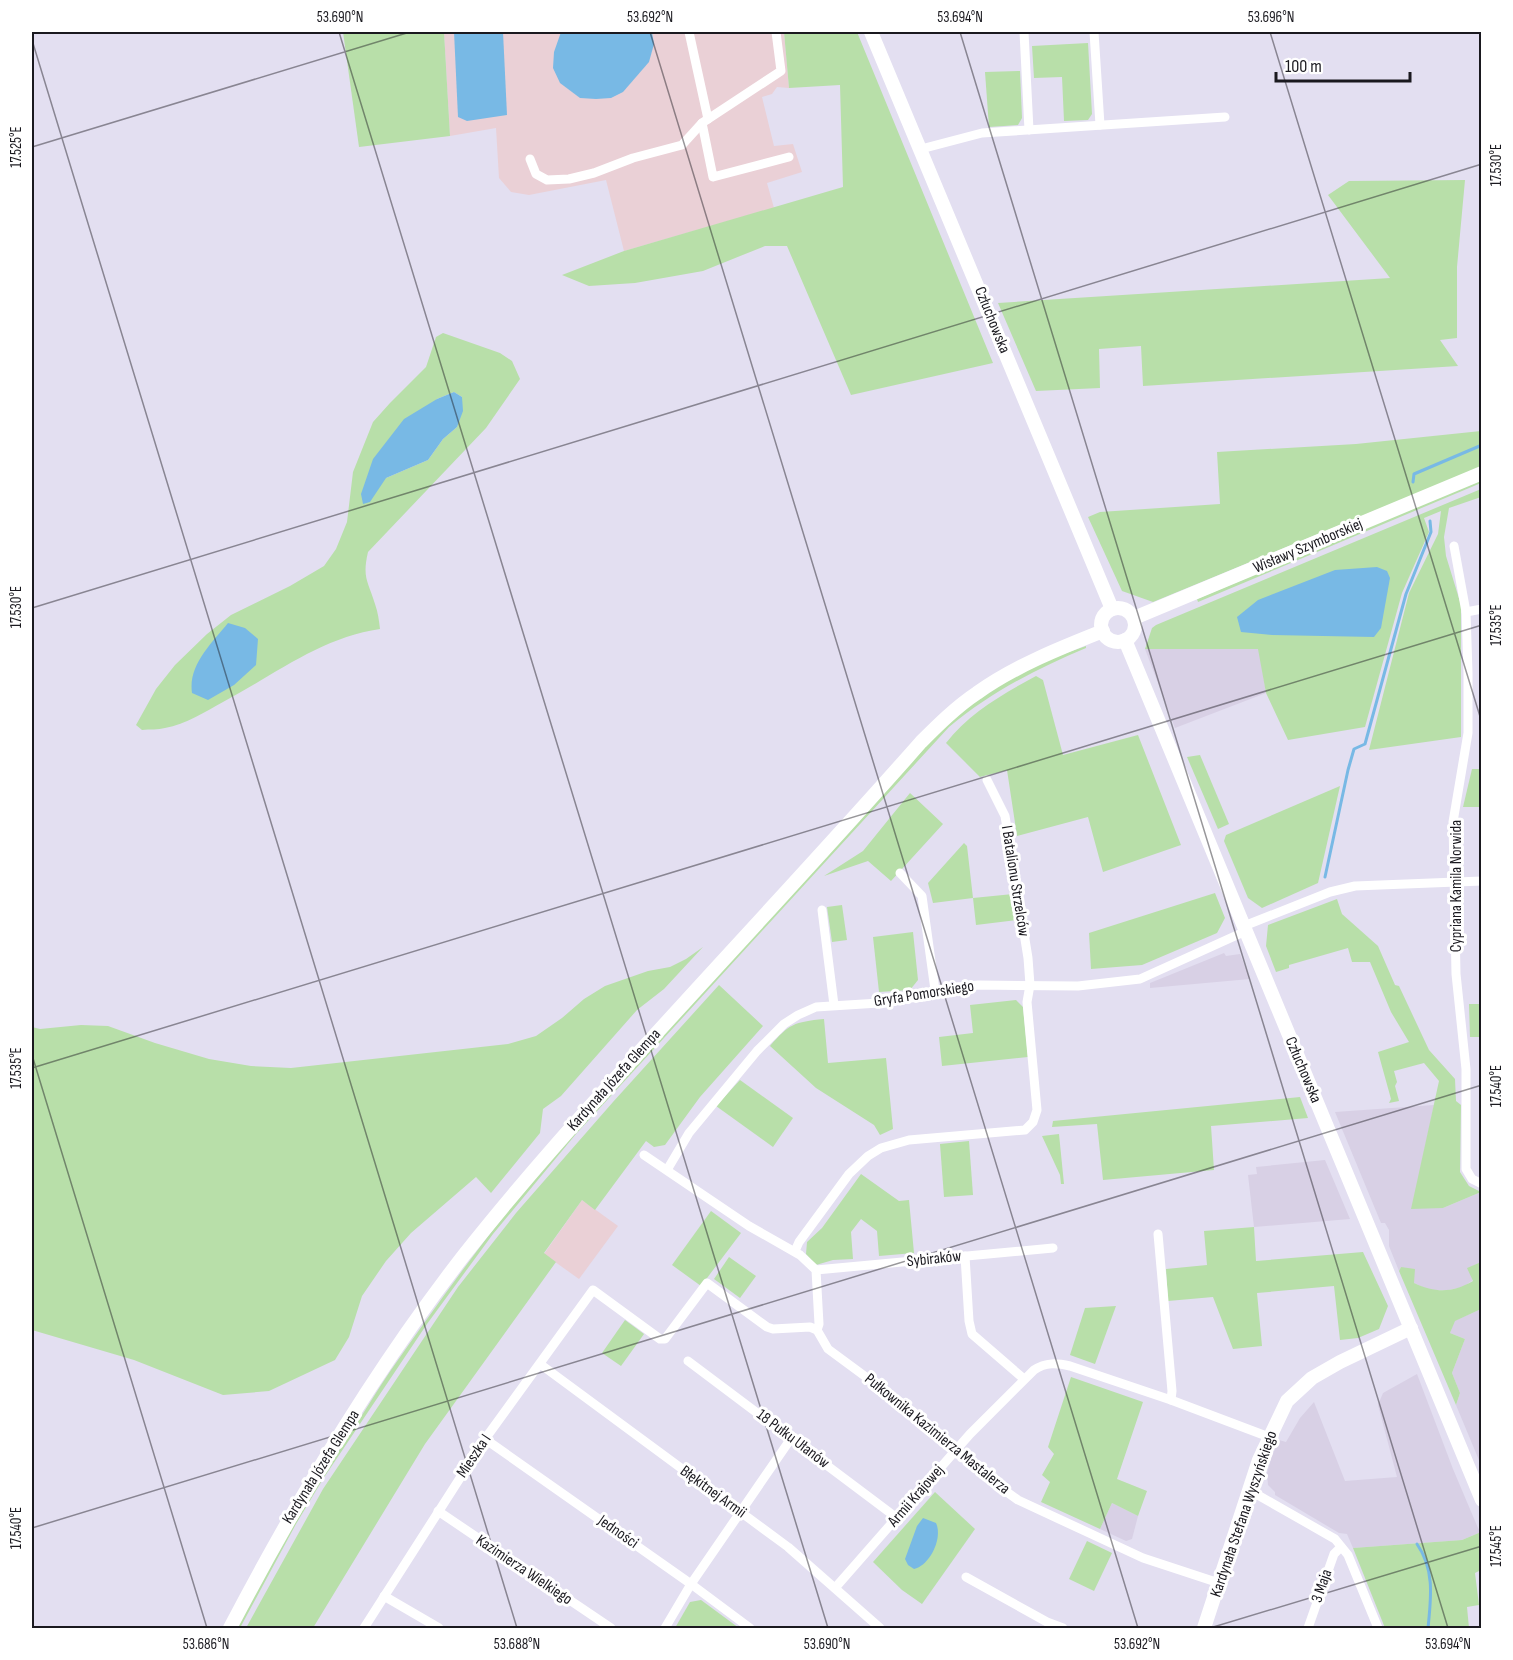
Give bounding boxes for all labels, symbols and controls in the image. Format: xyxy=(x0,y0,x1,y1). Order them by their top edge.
text: 53.690°N xyxy=(317,8,363,27)
text: 53.692°N xyxy=(627,8,673,27)
text: 53.694°N xyxy=(937,8,983,27)
text: 53.696°N xyxy=(1248,8,1294,27)
scale bar xyxy=(1276,45,1410,83)
text: 100 m xyxy=(1285,56,1322,77)
text: 17.525°E xyxy=(7,126,26,168)
text: 17.530°E xyxy=(1487,144,1506,186)
street label: Człuchowska xyxy=(970,284,1014,356)
street label: Wisławy Szymborskiej xyxy=(1251,514,1366,578)
text: 17.530°E xyxy=(7,586,26,628)
text: 17.535°E xyxy=(1487,604,1506,646)
street label: Cypriana Kamila Norwida xyxy=(1447,820,1466,952)
street label: I Batalionu Strzelców xyxy=(997,824,1033,938)
street label: Gryfa Pomorskiego xyxy=(873,977,975,1011)
street label: Kardynała Józefa Glempa xyxy=(563,1025,665,1135)
street label: Człuchowska xyxy=(1281,1034,1325,1106)
text: 17.535°E xyxy=(7,1047,26,1089)
text: 17.540°E xyxy=(1487,1065,1506,1107)
street label: Sybiraków xyxy=(906,1247,962,1271)
street label: Pułkownika Kazimierza Mastalerza xyxy=(860,1369,1014,1499)
street label: 18 Pułku Ułanów xyxy=(753,1405,833,1473)
street label: Kardynała Józefa Glempa xyxy=(278,1407,364,1527)
street label: Kardynała Stefana Wyszyńskiego xyxy=(1207,1428,1281,1600)
street label: Mieszka I xyxy=(453,1431,495,1481)
street label: Armii Krajowej xyxy=(883,1461,948,1532)
street label: Błękitnej Armii xyxy=(676,1462,750,1522)
text: 17.540°E xyxy=(7,1507,26,1549)
street label: Jedności xyxy=(593,1511,642,1553)
text: 17.545°E xyxy=(1487,1525,1506,1567)
street label: Kazimierza Wielkiego xyxy=(472,1531,576,1609)
street label: 3 Maja xyxy=(1307,1567,1337,1605)
text: 53.686°N xyxy=(183,1635,229,1654)
text: 53.688°N xyxy=(494,1635,540,1654)
text: 53.690°N xyxy=(804,1635,850,1654)
text: 53.692°N xyxy=(1114,1635,1160,1654)
text: 53.694°N xyxy=(1425,1635,1471,1654)

